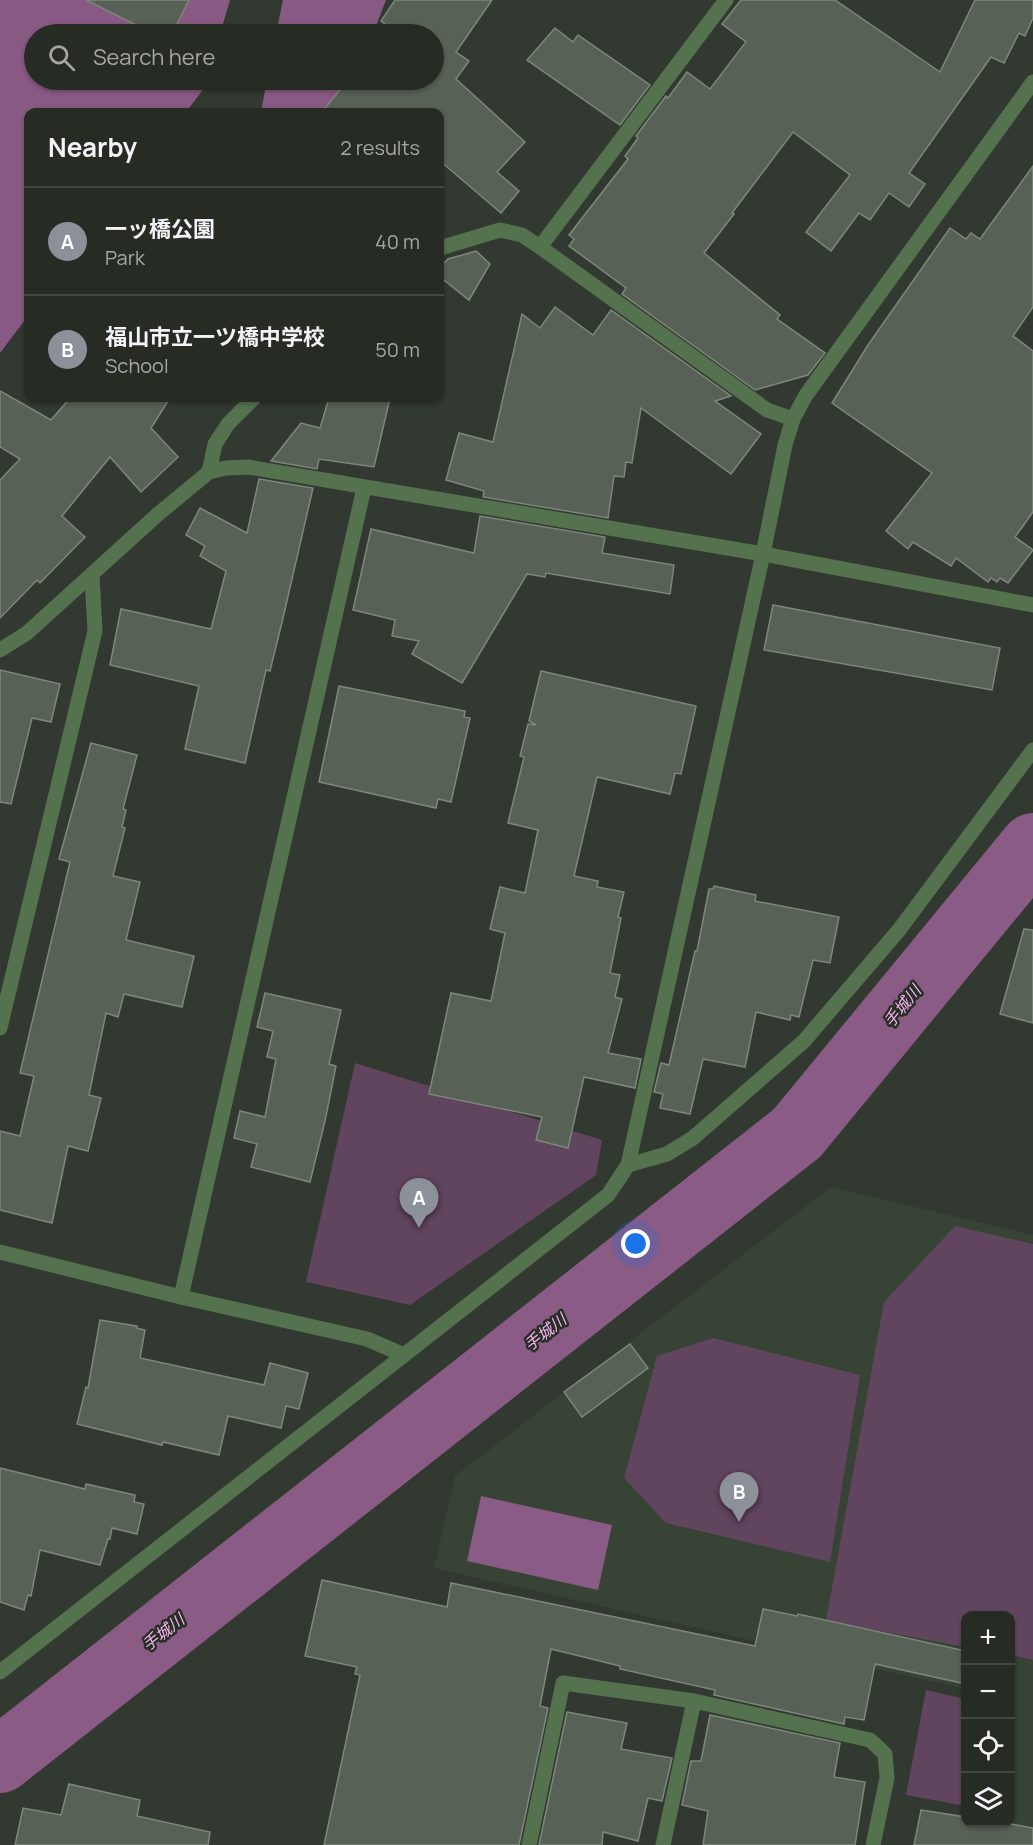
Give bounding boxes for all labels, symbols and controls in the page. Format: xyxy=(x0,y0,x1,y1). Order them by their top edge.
search box xyxy=(24,24,444,90)
icon: search xyxy=(45,41,78,74)
text: Search here xyxy=(93,42,215,72)
text: Nearby xyxy=(48,129,137,165)
text: 2 results xyxy=(340,134,420,161)
text: 一ッ橋公園 xyxy=(105,214,215,244)
text: A xyxy=(61,228,74,255)
text: 40 m xyxy=(375,228,420,255)
text: Park xyxy=(105,244,145,271)
text: 福山市立一ツ橋中学校 xyxy=(105,322,325,352)
text: B xyxy=(61,336,74,363)
text: 50 m xyxy=(375,336,420,363)
text: School xyxy=(105,352,169,379)
water label: 手城川 xyxy=(878,979,927,1032)
pin: A xyxy=(400,1178,438,1228)
your location xyxy=(621,1229,650,1258)
water label: 手城川 xyxy=(519,1307,572,1355)
pin: B xyxy=(720,1472,758,1522)
water label: 手城川 xyxy=(137,1607,190,1655)
map controls xyxy=(961,1611,1015,1827)
button: + xyxy=(961,1611,1015,1665)
button: − xyxy=(961,1665,1015,1719)
button: locate xyxy=(961,1719,1015,1773)
button: layers xyxy=(961,1773,1015,1827)

